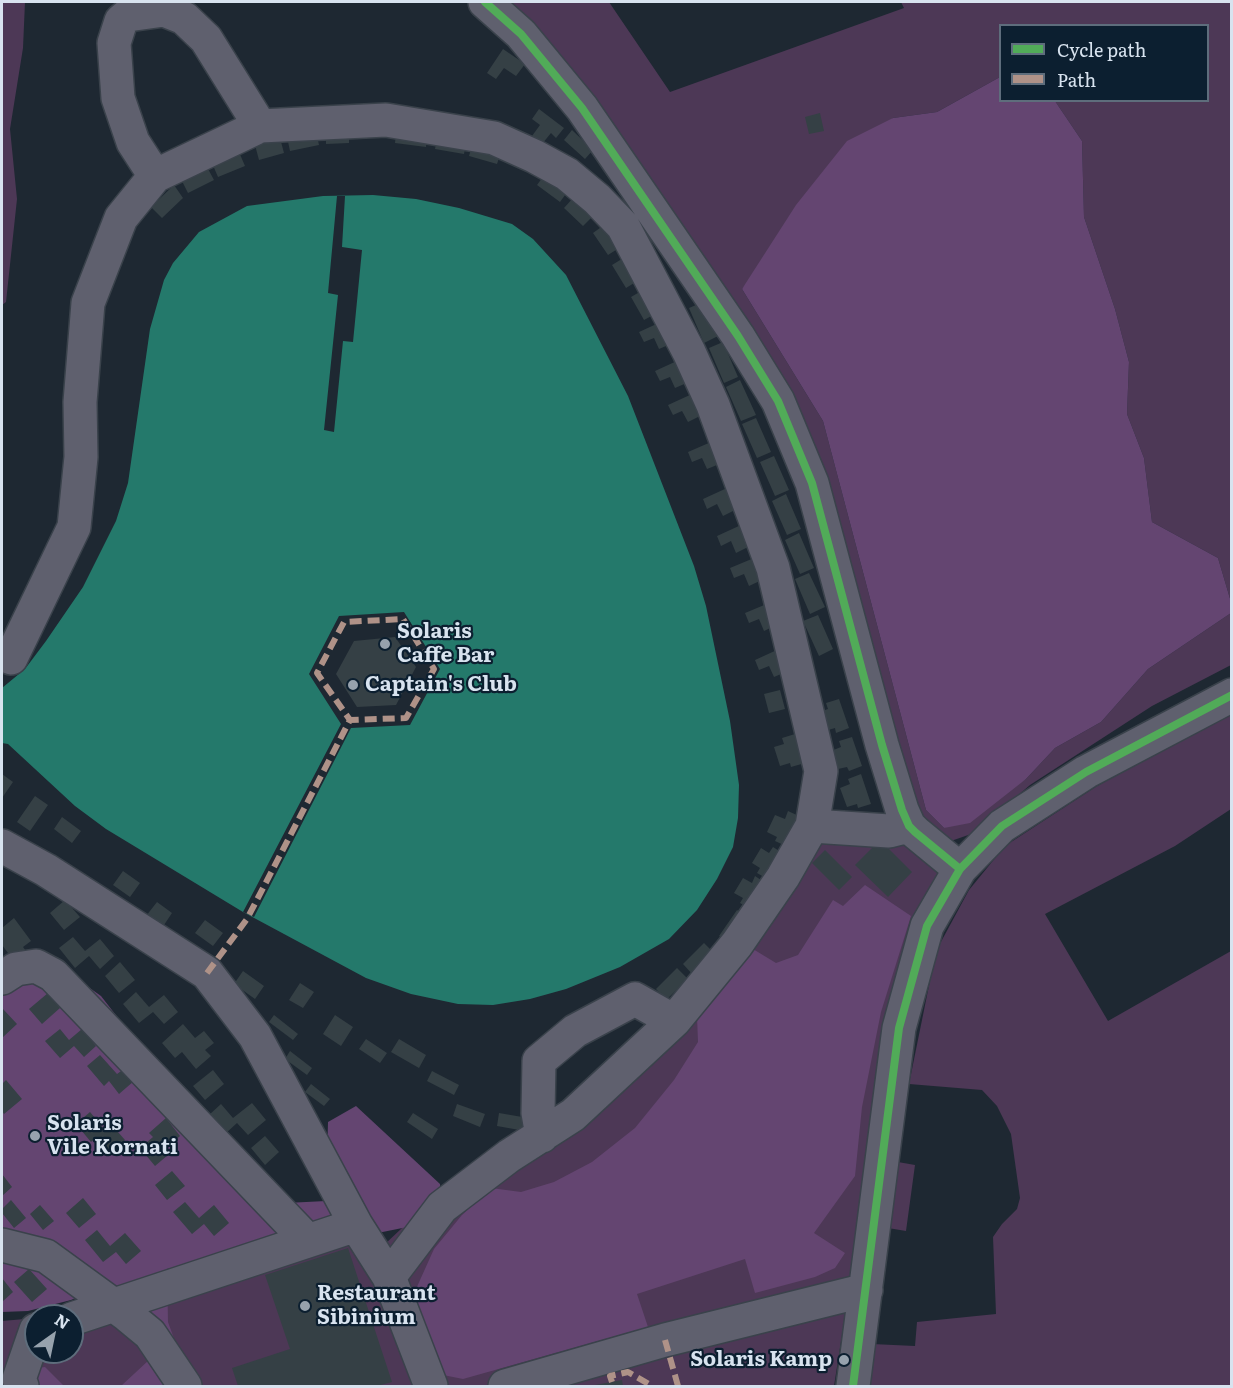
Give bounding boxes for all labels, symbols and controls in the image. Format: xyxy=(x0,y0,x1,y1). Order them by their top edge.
legend xyxy=(999,24,1209,102)
text: Cycle path xyxy=(1057,36,1146,63)
text: Path xyxy=(1057,66,1096,93)
place label: Solaris Caffe Bar xyxy=(397,619,494,669)
marker: Solaris Caffe Bar xyxy=(378,637,392,651)
place label: Captain's Club xyxy=(365,672,517,698)
marker: Captain's Club xyxy=(346,678,360,692)
place label: Solaris Vile Kornati xyxy=(47,1111,178,1161)
marker: Solaris Vile Kornati xyxy=(28,1129,42,1143)
place label: Restaurant Sibinium xyxy=(317,1281,436,1331)
marker: Restaurant Sibinium xyxy=(298,1299,312,1313)
north arrow xyxy=(24,1304,84,1364)
text: N xyxy=(51,1307,75,1334)
place label: Solaris Kamp xyxy=(690,1347,832,1373)
marker: Solaris Kamp xyxy=(837,1353,851,1367)

